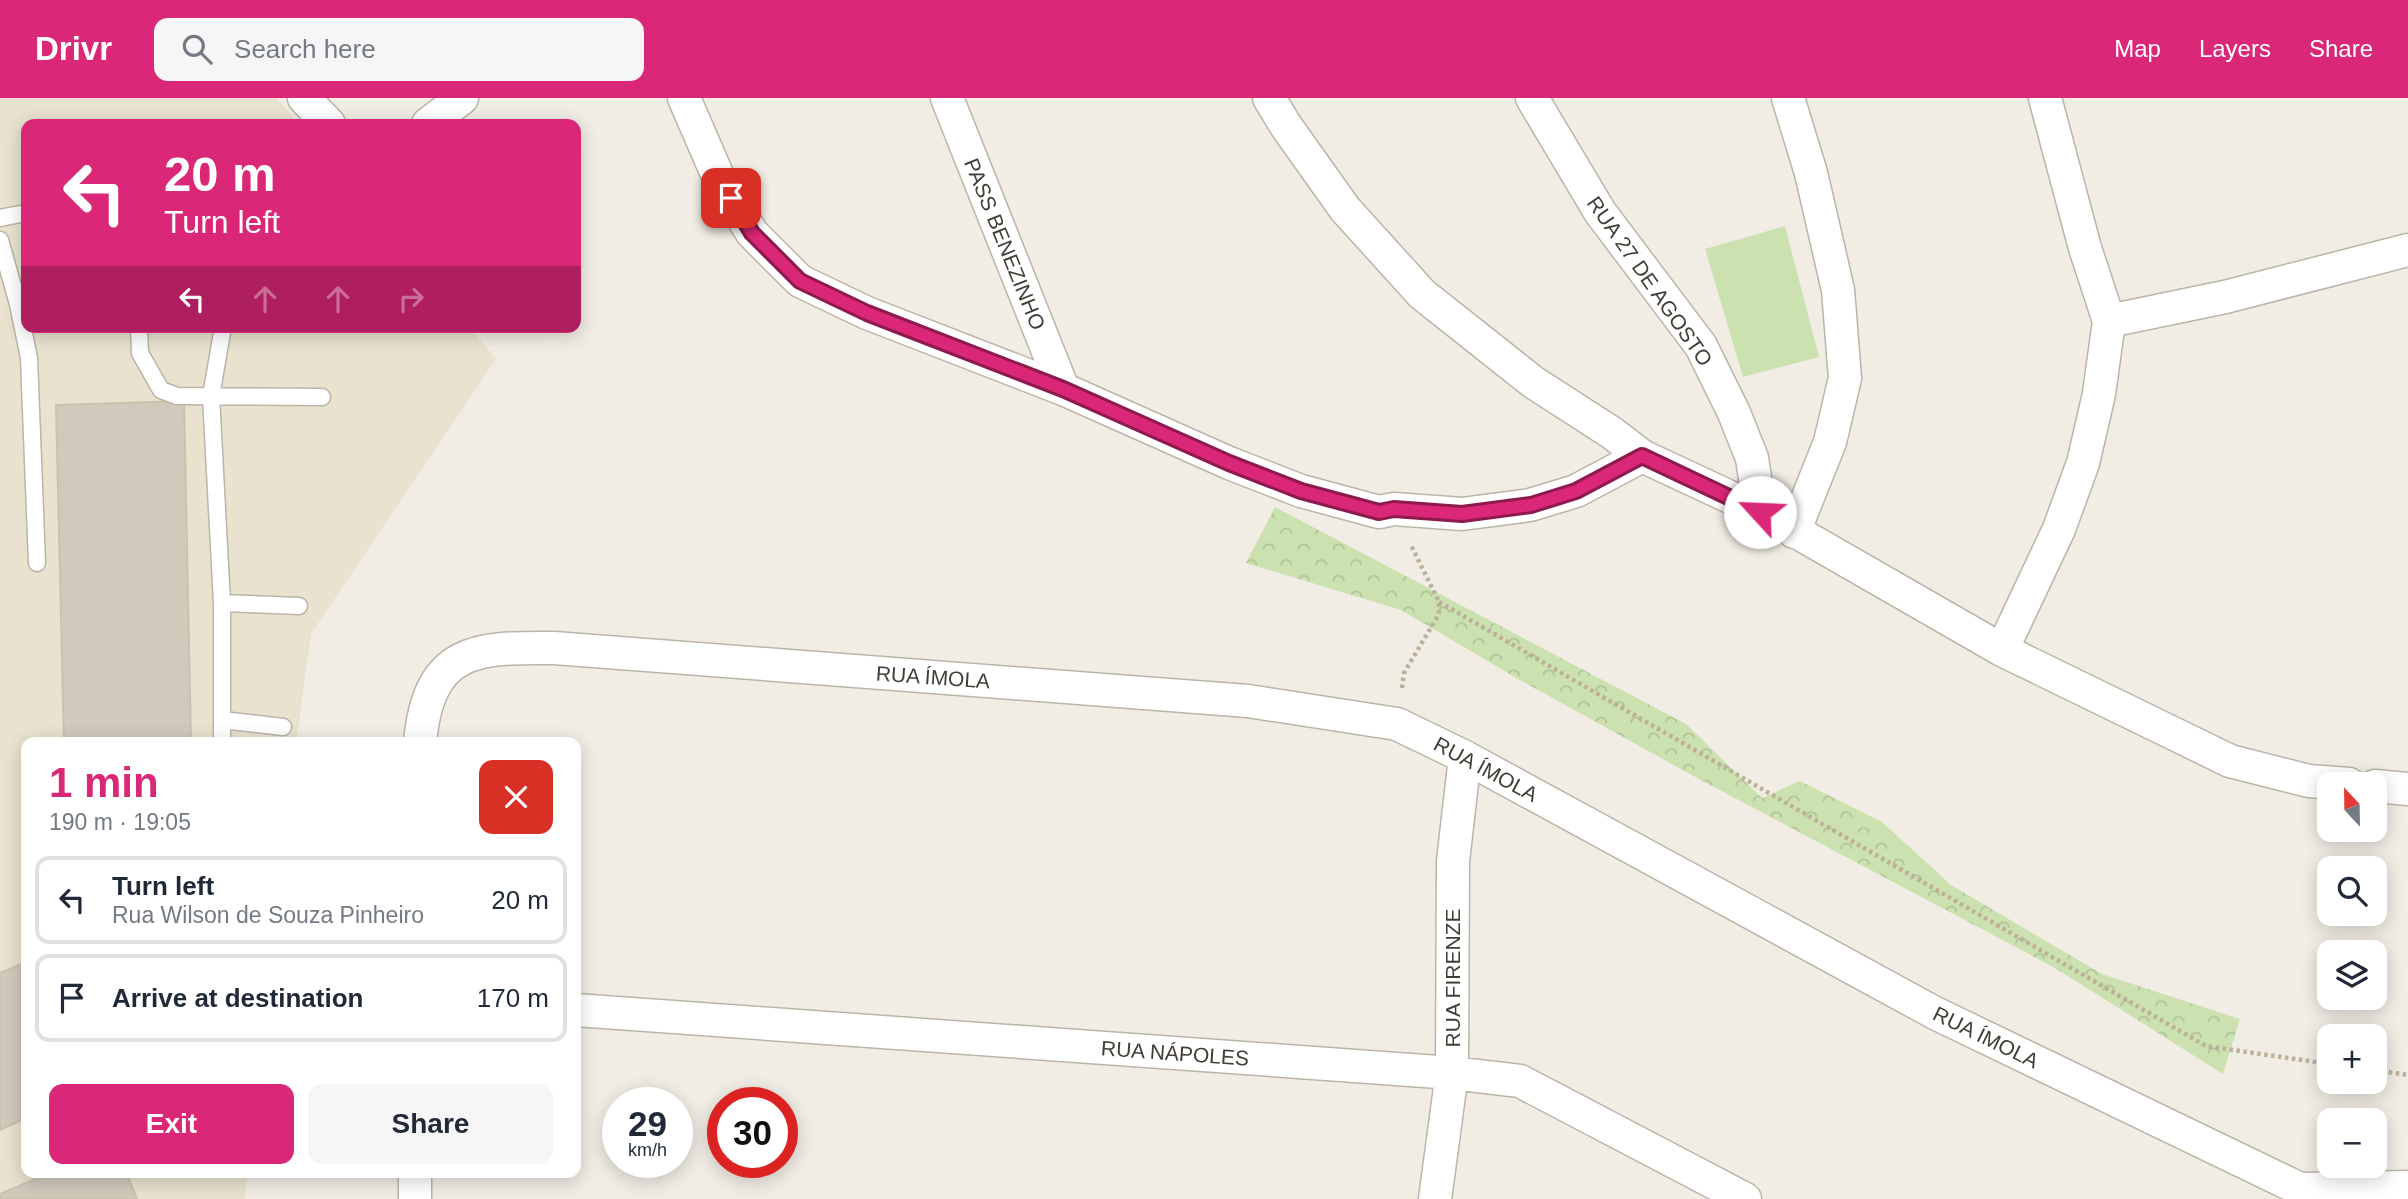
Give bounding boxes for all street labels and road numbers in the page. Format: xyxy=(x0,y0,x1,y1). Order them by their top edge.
street label: PASS BENEZINHO xyxy=(960,155,1050,333)
street label: RUA 27 DE AGOSTO xyxy=(1583,192,1717,370)
street label: RUA ÍMOLA xyxy=(875,662,991,692)
street label: RUA ÍMOLA xyxy=(1430,732,1542,806)
street label: RUA FIRENZE xyxy=(1441,909,1464,1047)
street label: RUA ÍMOLA xyxy=(1930,1002,2042,1072)
street label: RUA NÁPOLES xyxy=(1100,1036,1250,1070)

